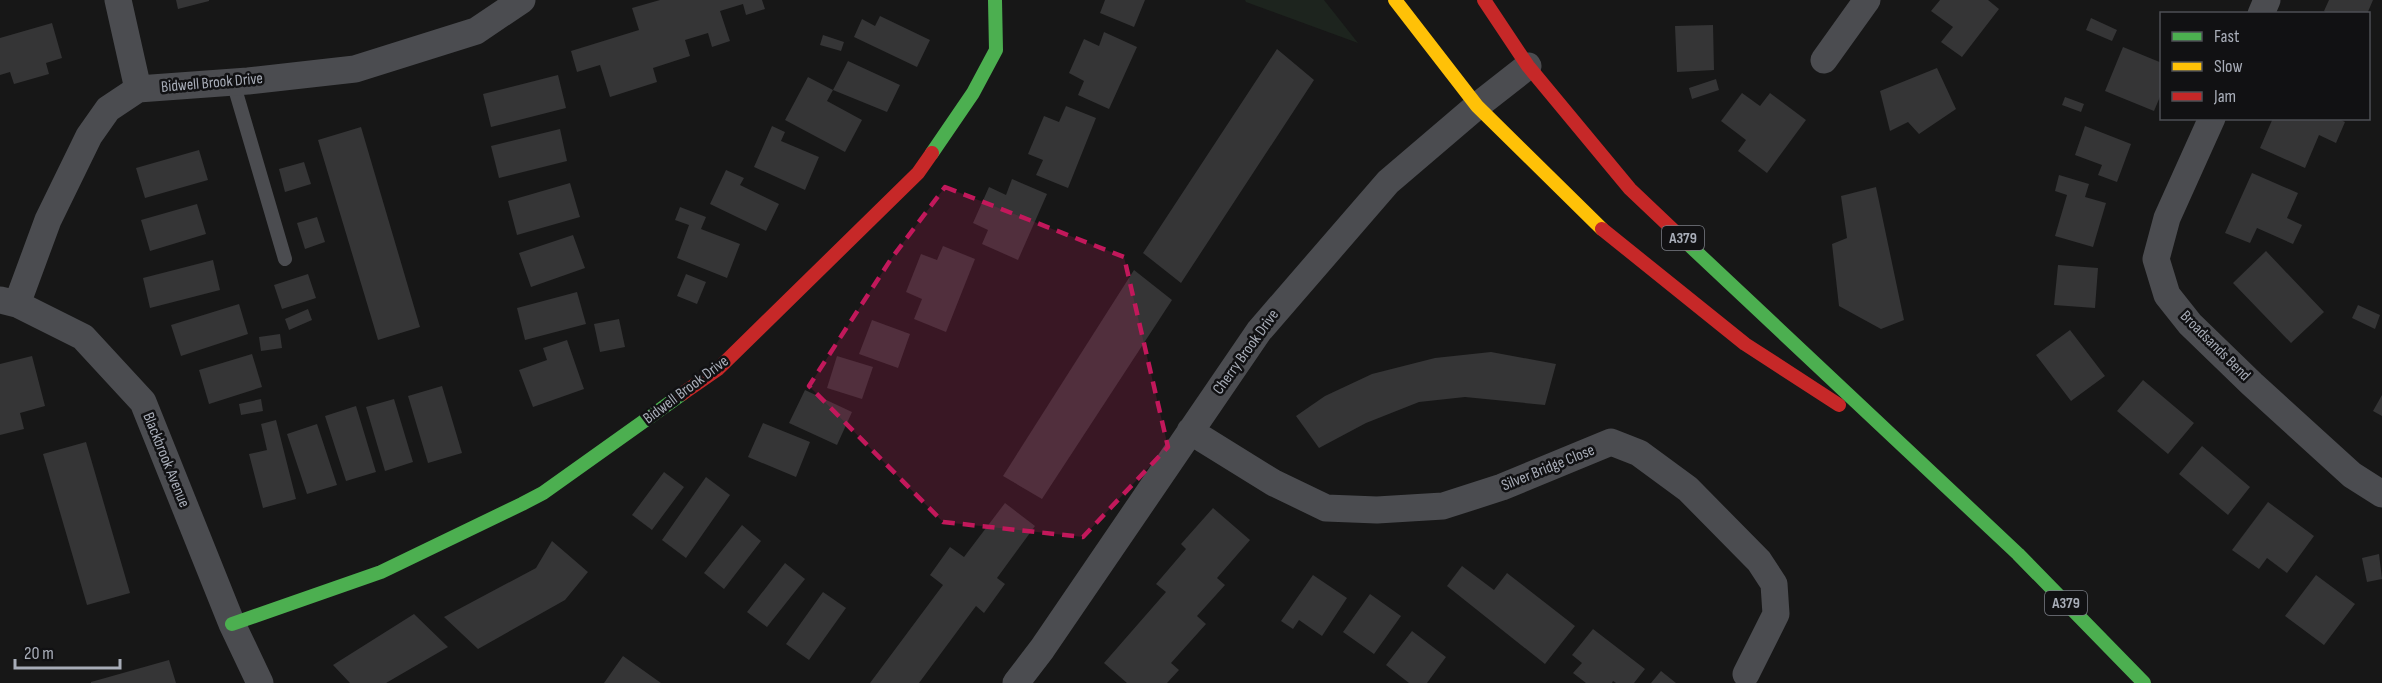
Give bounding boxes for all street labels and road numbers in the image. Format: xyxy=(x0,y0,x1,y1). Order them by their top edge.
street label: Bidwell Brook Drive xyxy=(160,69,264,97)
road number: A379 xyxy=(1662,226,1704,250)
street label: Cherry Brook Drive xyxy=(1209,306,1283,398)
street label: Broadsands Bend xyxy=(2176,307,2254,385)
street label: Bidwell Brook Drive xyxy=(640,352,732,428)
street label: Blackbrook Avenue xyxy=(138,410,194,510)
street label: Silver Bridge Close xyxy=(1499,441,1597,495)
road number: A379 xyxy=(2045,591,2087,615)

